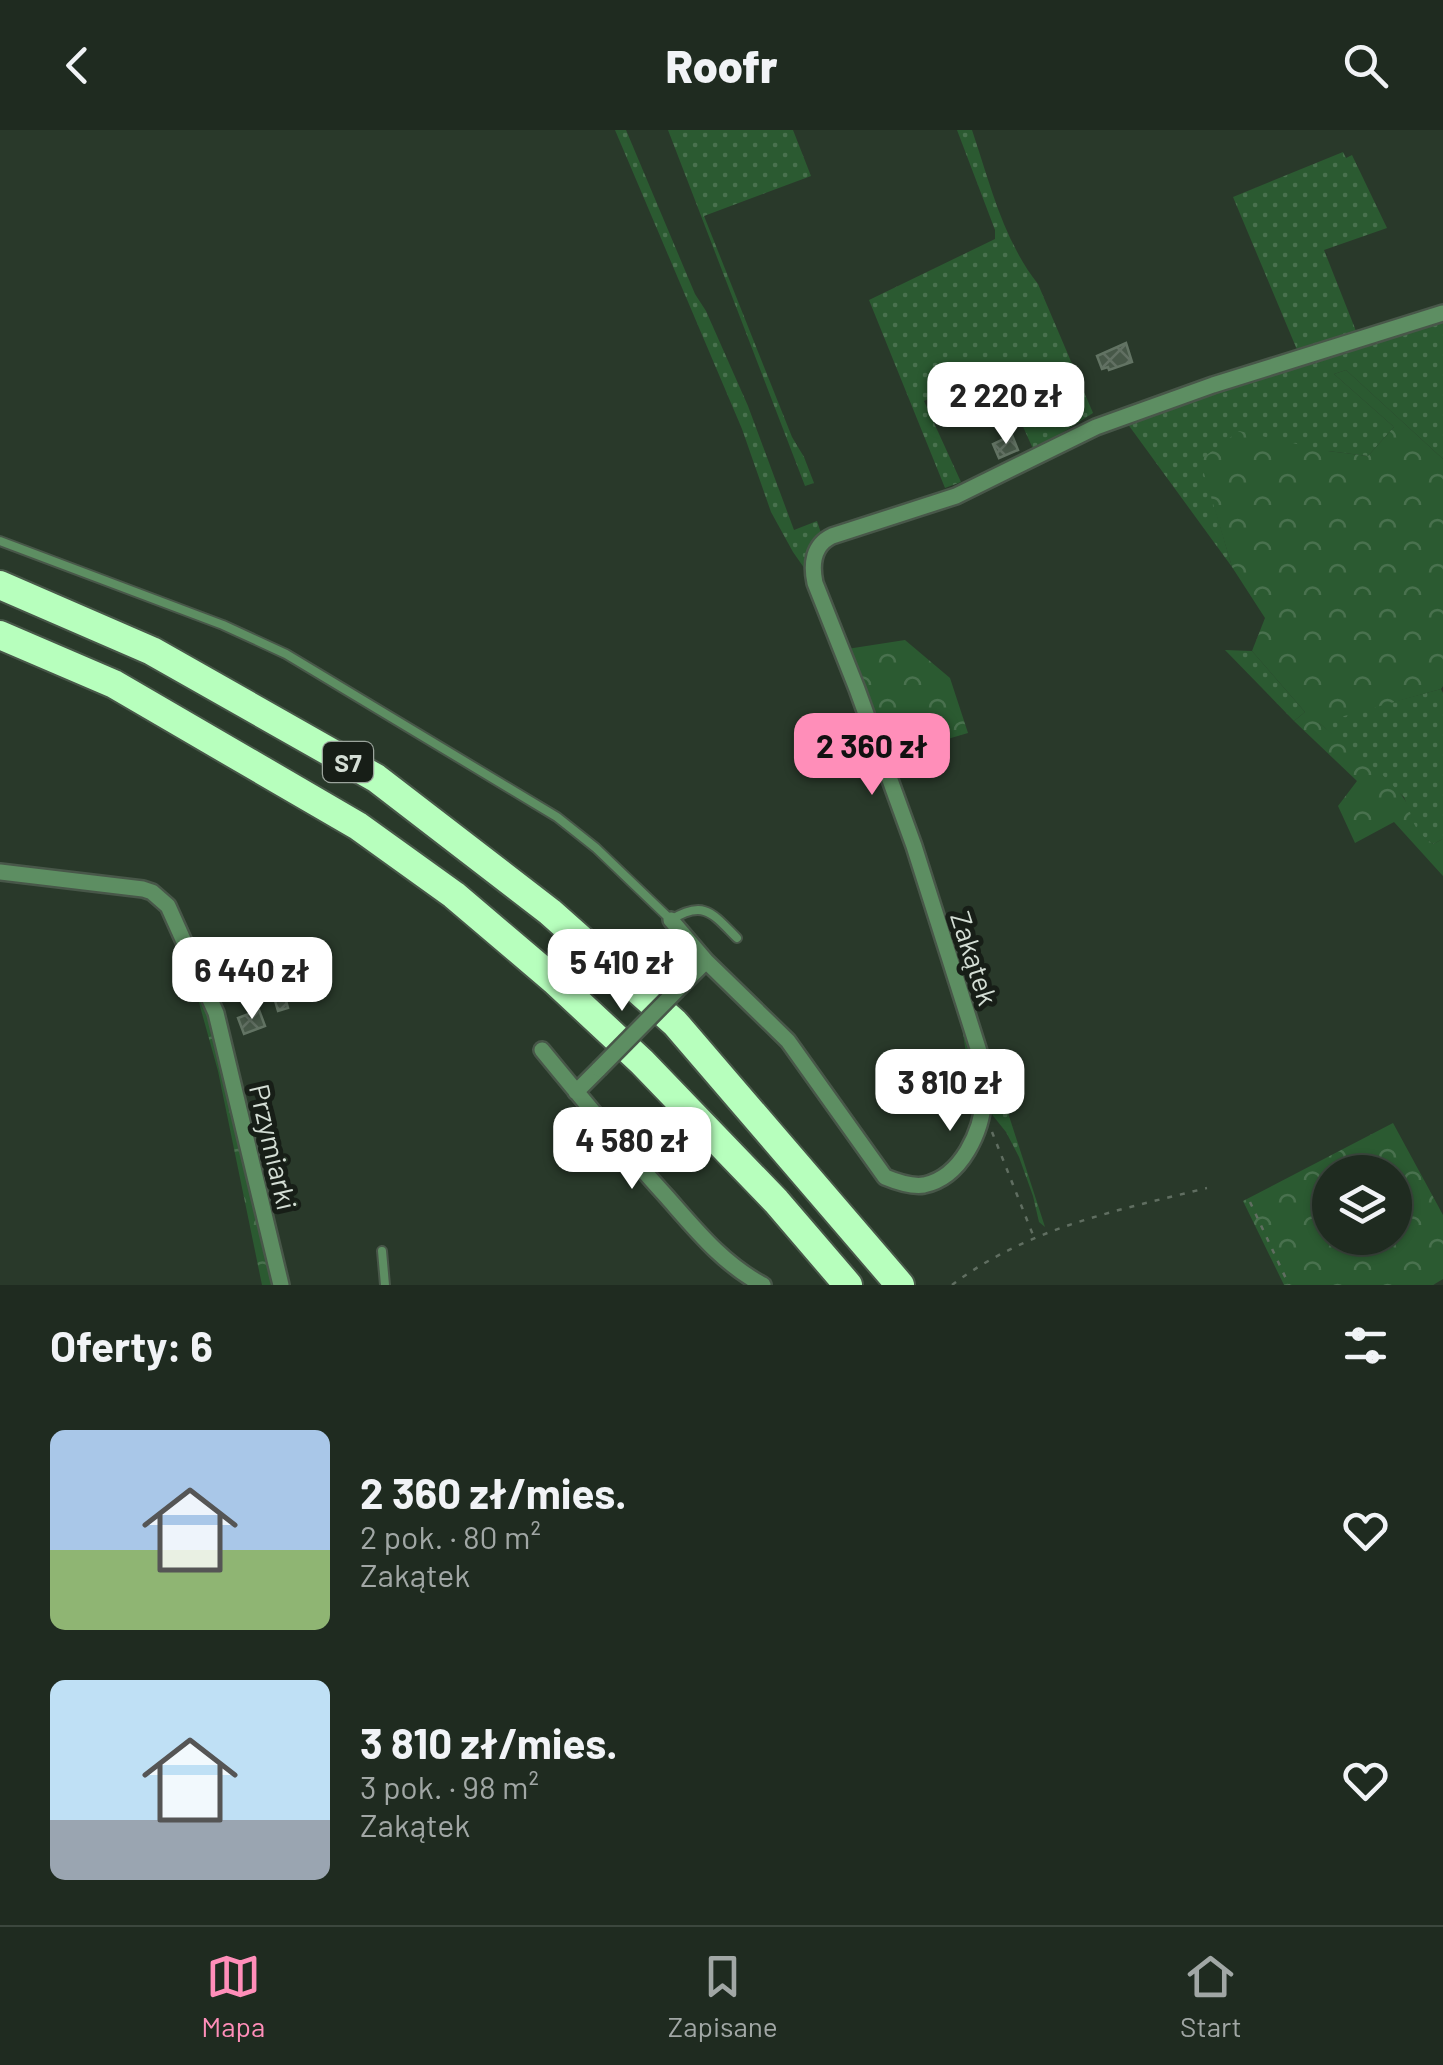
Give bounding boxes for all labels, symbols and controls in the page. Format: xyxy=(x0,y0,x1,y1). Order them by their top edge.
icon: back xyxy=(50,38,105,93)
text: Roofr xyxy=(665,38,778,92)
icon: search xyxy=(1338,38,1393,93)
pin: 2 220 zł xyxy=(903,362,1109,447)
text: 2 220 zł xyxy=(949,375,1063,413)
pin: 2 360 zł xyxy=(769,713,975,798)
text: 2 360 zł xyxy=(816,726,928,764)
road number: S7 xyxy=(323,742,373,782)
street label: Zakątek xyxy=(944,907,1006,1009)
pin: 5 410 zł xyxy=(519,929,725,1014)
pin: 6 440 zł xyxy=(149,937,355,1022)
text: 5 410 zł xyxy=(570,942,674,980)
text: 6 440 zł xyxy=(194,950,310,988)
pin: 3 810 zł xyxy=(847,1049,1053,1134)
text: 3 810 zł xyxy=(897,1062,1003,1100)
street label: Przymiarki xyxy=(243,1081,305,1213)
pin: 4 580 zł xyxy=(529,1107,735,1192)
text: 4 580 zł xyxy=(575,1120,689,1158)
map controls xyxy=(1312,1155,1412,1255)
button: layers xyxy=(1312,1155,1412,1255)
icon: filters xyxy=(1338,1318,1393,1373)
text: Oferty: 6 xyxy=(50,1320,213,1370)
text: 2 360 zł/mies. xyxy=(360,1467,627,1517)
icon: home xyxy=(130,1470,250,1590)
icon: heart xyxy=(1338,1503,1393,1558)
text: 2 pok. · 80 m² xyxy=(360,1517,541,1555)
text: Zakątek xyxy=(360,1555,470,1593)
text: 3 810 zł/mies. xyxy=(360,1717,618,1767)
icon: home xyxy=(130,1720,250,1840)
icon: heart xyxy=(1338,1753,1393,1808)
text: 3 pok. · 98 m² xyxy=(360,1767,539,1805)
text: Zakątek xyxy=(360,1805,470,1843)
tab: Mapa xyxy=(201,1949,265,2043)
tab: Zapisane xyxy=(668,1949,778,2043)
tab: Start xyxy=(1180,1949,1242,2043)

